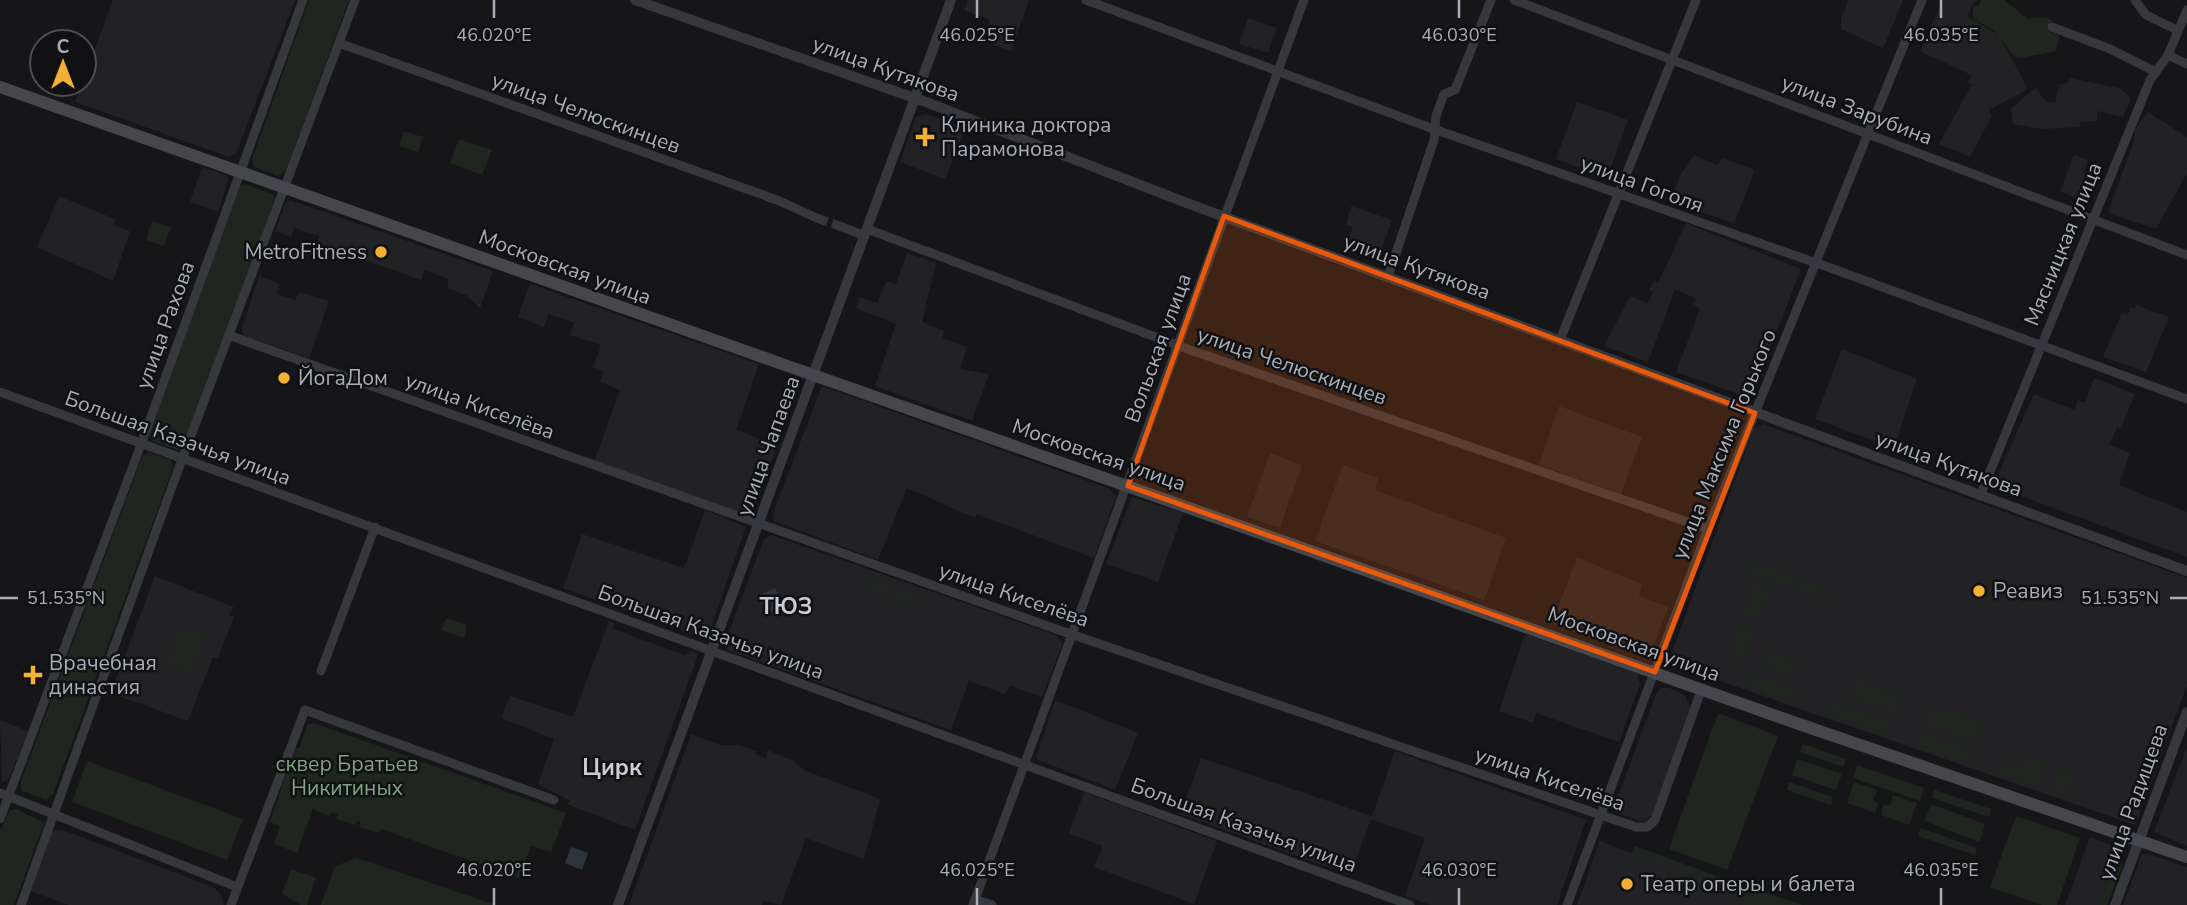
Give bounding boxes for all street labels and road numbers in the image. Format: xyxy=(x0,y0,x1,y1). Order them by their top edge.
street label: улица Кутякова xyxy=(809,29,963,109)
street label: улица Челюскинцев xyxy=(488,66,684,160)
street label: улица Зарубина xyxy=(1777,68,1937,152)
street label: улица Гоголя xyxy=(1577,149,1707,219)
street label: Мясницкая улица xyxy=(2017,158,2109,330)
street label: Московская улица xyxy=(475,223,655,311)
street label: улица Кутякова xyxy=(1340,227,1494,307)
street label: улица Рахова xyxy=(129,257,201,393)
street label: Вольская улица xyxy=(1118,270,1198,426)
street label: улица Челюскинцев xyxy=(1193,320,1391,412)
street label: улица Максима Горького xyxy=(1665,325,1783,563)
street label: улица Киселёва xyxy=(401,366,559,446)
street label: улица Чапаева xyxy=(730,372,806,520)
street label: Большая Казачья улица xyxy=(61,384,295,492)
street label: Московская улица xyxy=(1009,412,1189,498)
street label: улица Кутякова xyxy=(1872,424,2026,504)
street label: улица Киселёва xyxy=(935,556,1093,634)
street label: Большая Казачья улица xyxy=(594,578,828,686)
street label: Московская улица xyxy=(1544,600,1724,688)
street label: улица Радищева xyxy=(2092,720,2174,884)
street label: улица Киселёва xyxy=(1471,740,1629,818)
street label: Большая Казачья улица xyxy=(1127,771,1361,879)

